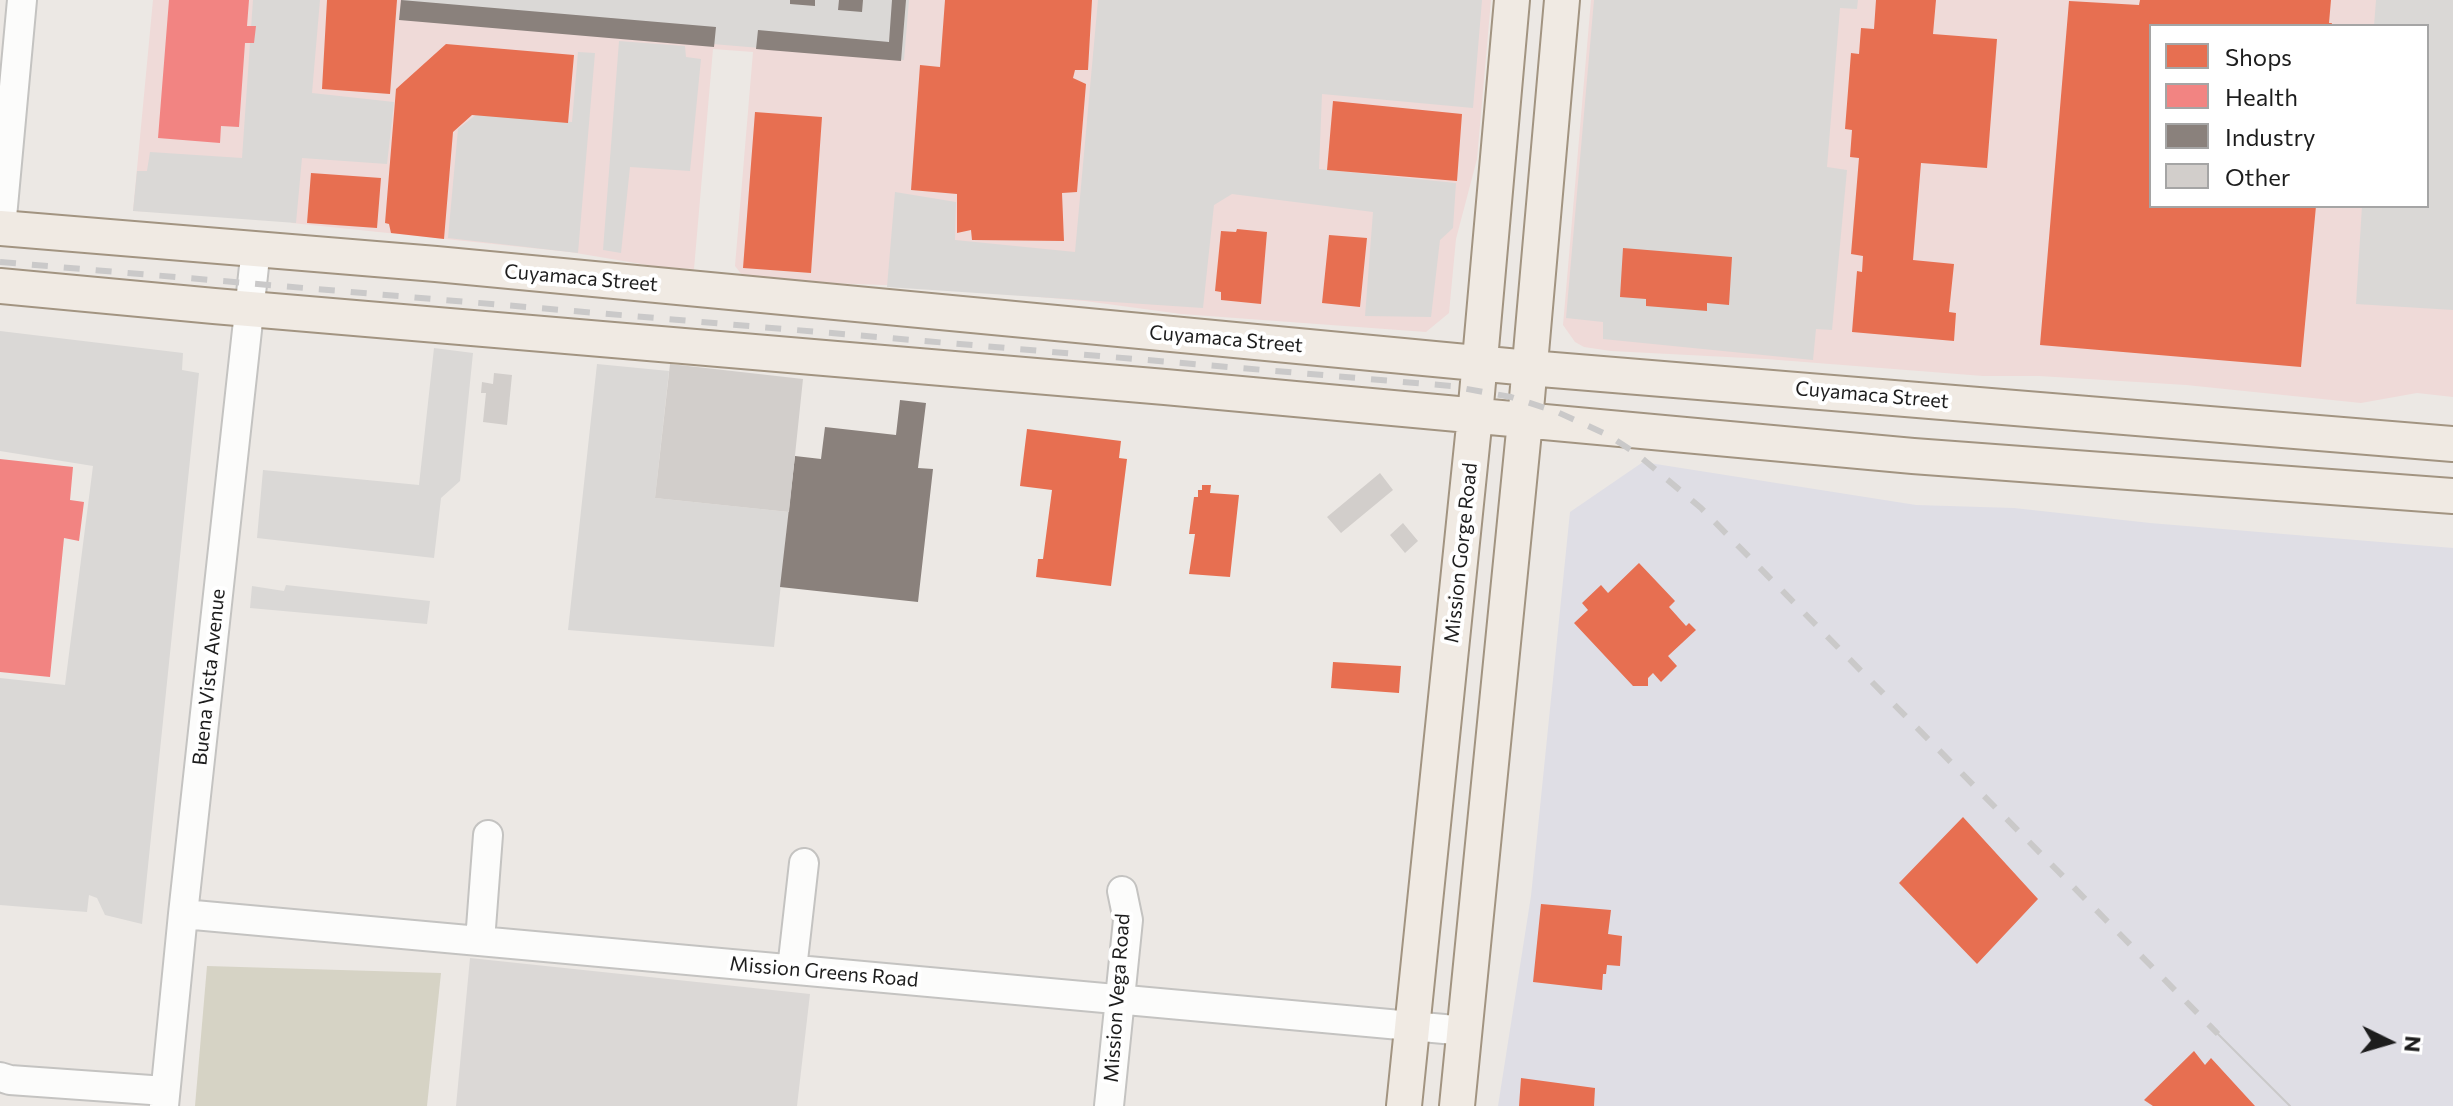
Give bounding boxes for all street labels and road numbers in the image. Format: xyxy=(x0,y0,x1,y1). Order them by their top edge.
street label: Cuyamaca Street xyxy=(503,259,659,297)
street label: Cuyamaca Street xyxy=(1148,320,1304,358)
street label: Cuyamaca Street xyxy=(1794,376,1950,414)
street label: Mission Gorge Road xyxy=(1440,462,1482,644)
street label: Buena Vista Avenue xyxy=(188,588,230,766)
street label: Mission Vega Road xyxy=(1099,913,1135,1083)
street label: Mission Greens Road xyxy=(729,952,919,992)

